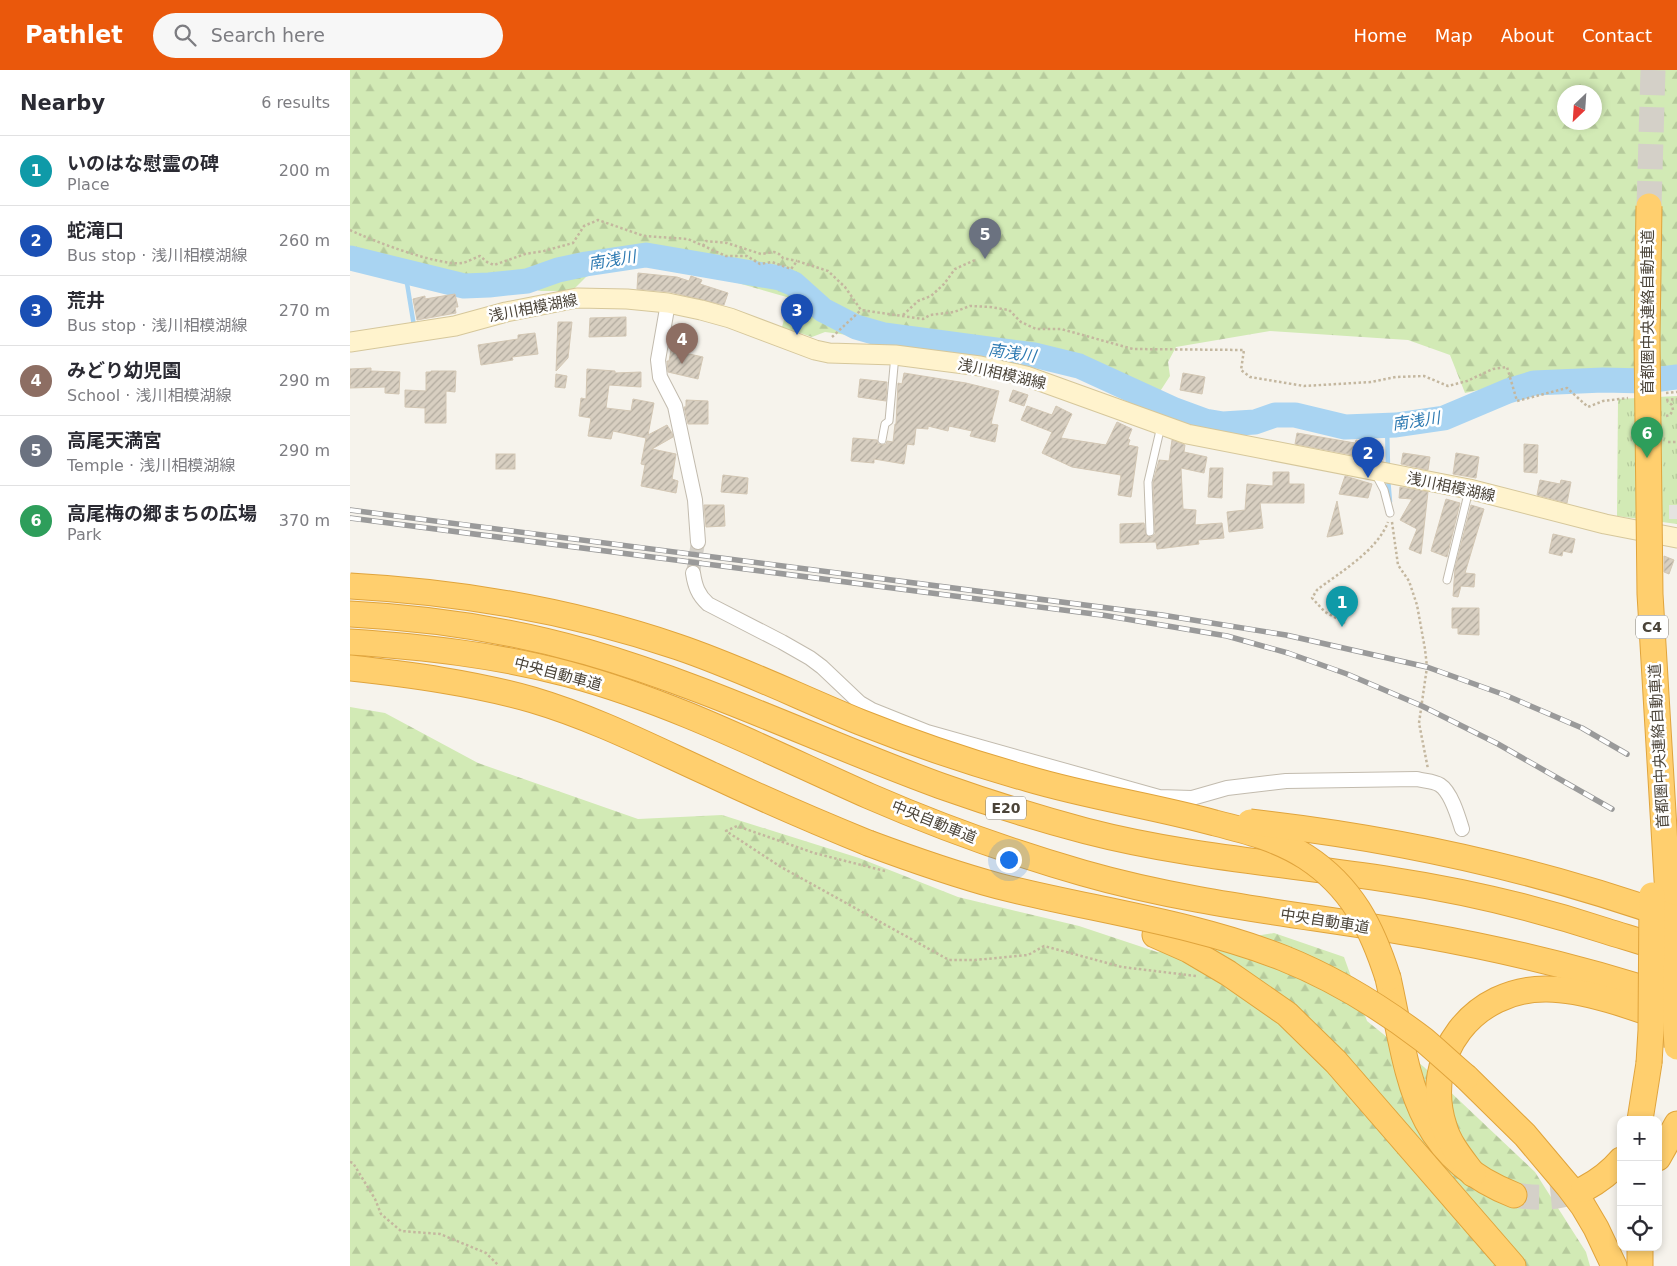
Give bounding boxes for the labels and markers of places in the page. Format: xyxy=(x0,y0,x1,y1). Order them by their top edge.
pin: 5 xyxy=(969,218,1001,259)
pin: 3 xyxy=(781,294,813,335)
pin: 4 xyxy=(666,323,698,364)
pin: 6 xyxy=(1631,417,1663,458)
pin: 2 xyxy=(1352,437,1384,478)
pin: 1 xyxy=(1326,586,1358,627)

